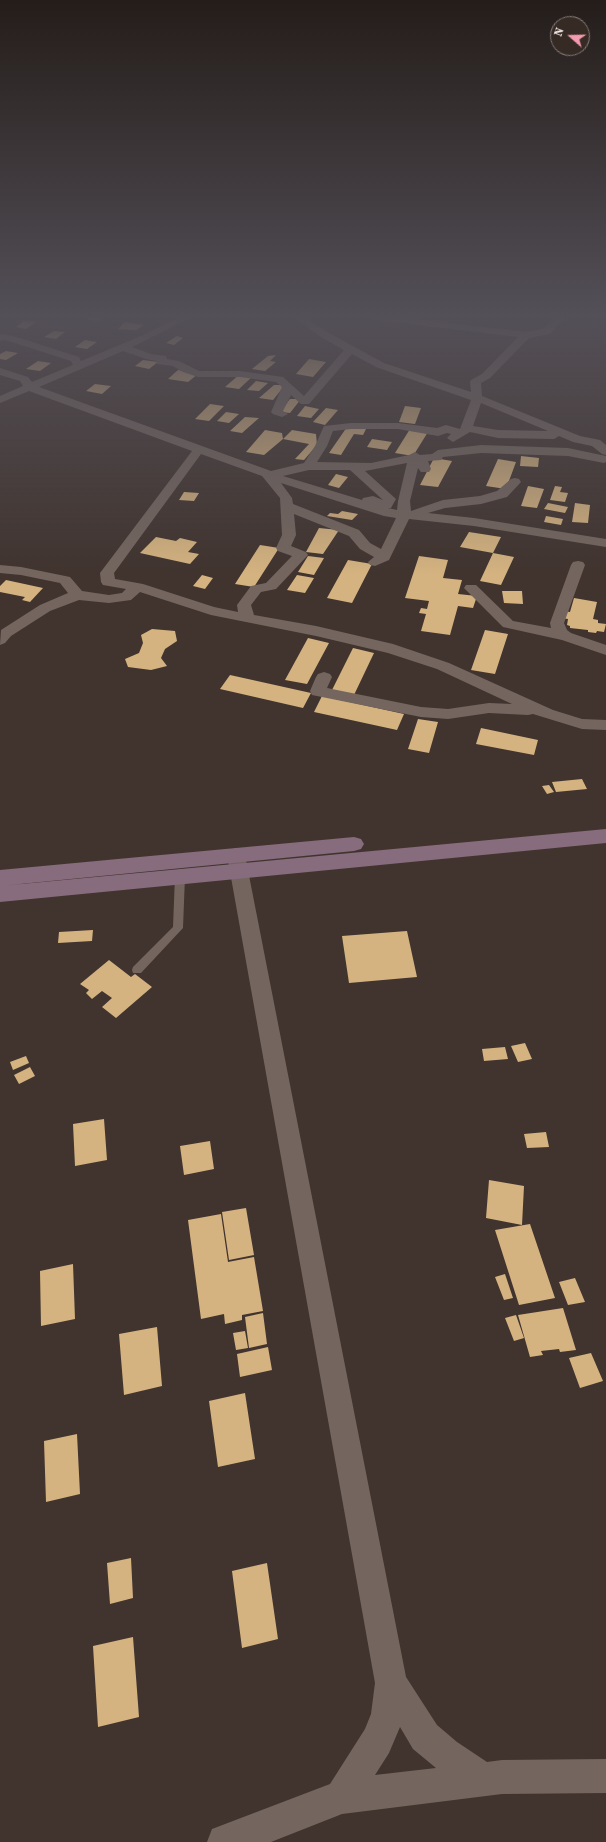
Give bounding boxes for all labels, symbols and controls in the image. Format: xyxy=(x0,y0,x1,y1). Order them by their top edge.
north arrow xyxy=(550,16,590,56)
text: N xyxy=(551,26,568,38)

